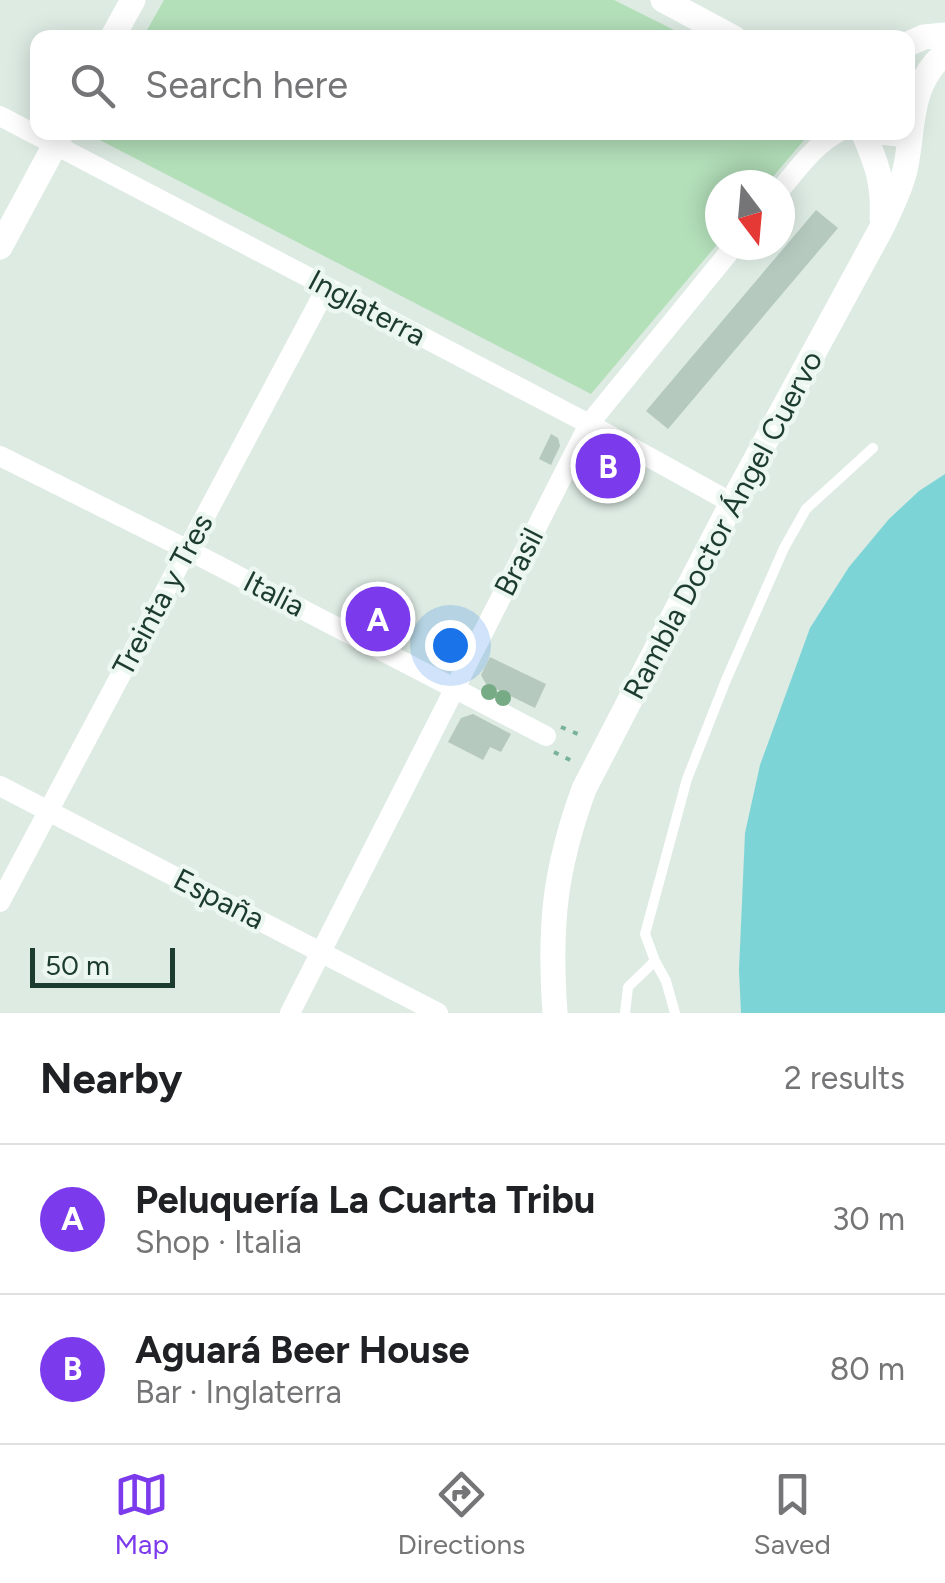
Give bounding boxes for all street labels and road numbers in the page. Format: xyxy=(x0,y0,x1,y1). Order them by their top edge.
street label: Inglaterra xyxy=(302,261,432,354)
street label: Rambla Doctor Ángel Cuervo xyxy=(615,344,830,705)
street label: Treinta y Tres xyxy=(104,507,221,682)
street label: Brasil xyxy=(486,522,551,602)
street label: Italia xyxy=(238,563,311,624)
street label: España xyxy=(168,860,271,937)

